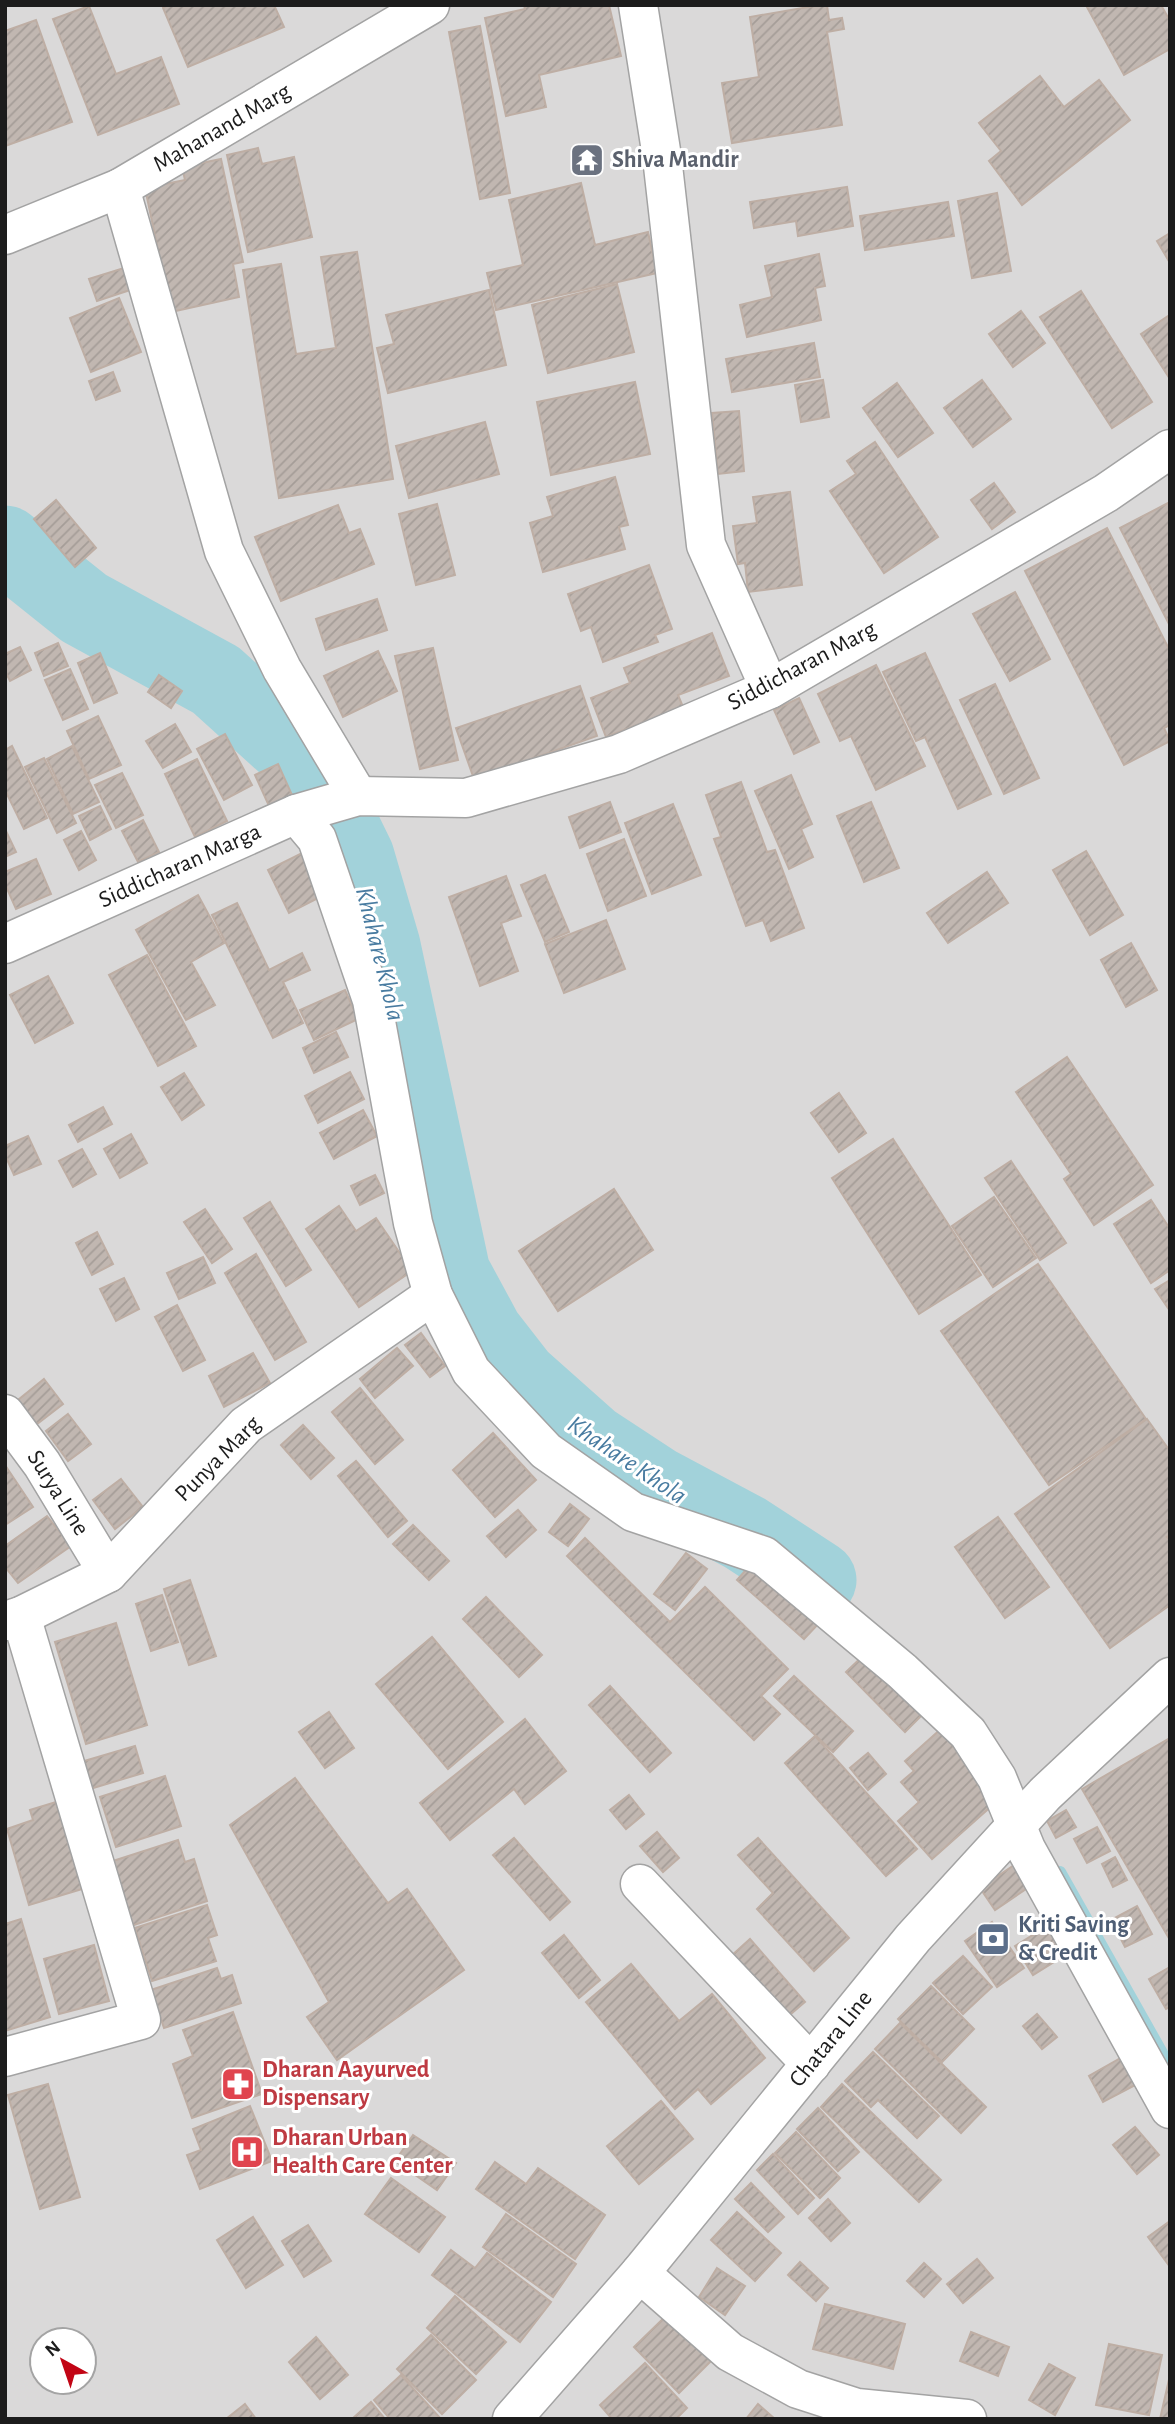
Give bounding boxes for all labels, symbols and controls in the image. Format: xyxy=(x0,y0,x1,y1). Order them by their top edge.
street label: Mahanand Marg xyxy=(149,79,295,177)
temple icon: Shiva Mandir xyxy=(568,141,606,179)
place label: Shiva Mandir xyxy=(612,148,739,172)
street label: Siddicharan Marg xyxy=(724,617,880,715)
street label: Siddicharan Marga xyxy=(95,819,265,913)
water label: Khahare Khola xyxy=(351,884,409,1024)
street label: Punya Marg xyxy=(171,1411,266,1506)
water label: Khahare Khola xyxy=(563,1411,691,1509)
street label: Surya Line xyxy=(23,1446,93,1540)
place label: Kriti Saving & Credit xyxy=(1018,1913,1130,1965)
bank icon: Kriti Saving & Credit xyxy=(974,1920,1012,1958)
street label: Chatara Line xyxy=(785,1986,877,2092)
place label: Dharan Aayurved Dispensary xyxy=(262,2058,430,2110)
pharmacy icon: Dharan Aayurved Dispensary xyxy=(219,2065,257,2103)
place label: Dharan Urban Health Care Center xyxy=(272,2126,453,2178)
hospital icon: Dharan Urban Health Care Center xyxy=(228,2133,266,2171)
north arrow xyxy=(28,2326,98,2396)
text: N xyxy=(42,2338,64,2361)

